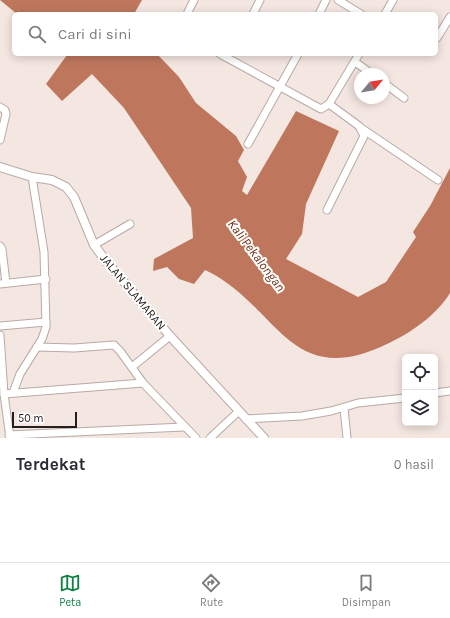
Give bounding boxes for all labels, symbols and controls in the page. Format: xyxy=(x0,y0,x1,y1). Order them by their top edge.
search box xyxy=(12,12,438,56)
icon: search xyxy=(26,23,48,45)
text: Cari di sini xyxy=(58,25,132,43)
north arrow xyxy=(354,68,390,104)
water label: Kali Pekalongan xyxy=(225,217,288,294)
street label: JALAN SLAMARAN xyxy=(97,251,169,333)
map controls xyxy=(402,354,438,426)
button: locate xyxy=(402,354,438,390)
button: layers xyxy=(402,390,438,426)
scale bar xyxy=(12,410,77,429)
text: 50 m xyxy=(18,412,44,425)
text: Terdekat xyxy=(16,454,85,474)
text: 0 hasil xyxy=(394,457,434,472)
tab: Peta xyxy=(59,572,81,609)
tab: Rute xyxy=(200,572,223,609)
tab: Disimpan xyxy=(342,572,391,609)

